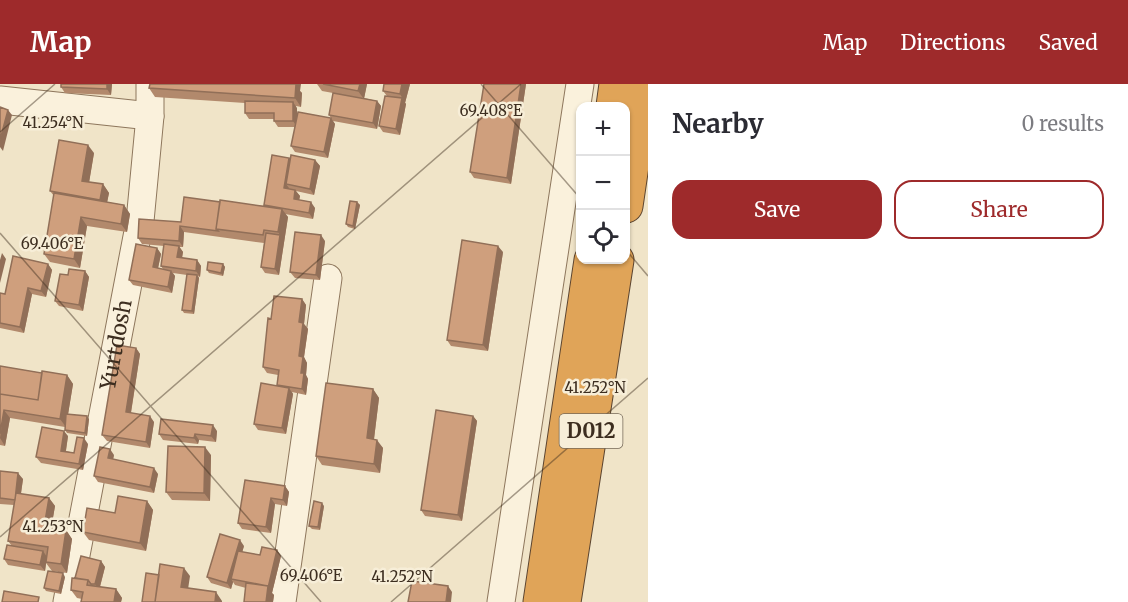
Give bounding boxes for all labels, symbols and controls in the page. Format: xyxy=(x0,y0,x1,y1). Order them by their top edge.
text: Map xyxy=(30,24,92,60)
text: Map xyxy=(823,29,867,56)
text: Directions xyxy=(900,29,1005,56)
text: Saved xyxy=(1038,29,1098,56)
text: 69.408°E xyxy=(459,101,523,120)
map controls xyxy=(576,102,630,264)
button: + xyxy=(576,102,630,156)
text: Nearby xyxy=(672,107,764,140)
text: 0 results xyxy=(1021,111,1104,136)
text: 41.254°N xyxy=(23,113,84,132)
button: − xyxy=(576,156,630,210)
button: Save xyxy=(672,180,882,239)
button: Share xyxy=(894,180,1104,239)
button: locate xyxy=(576,210,630,264)
text: 69.406°E xyxy=(21,234,84,253)
street label: Yurtdosh xyxy=(94,297,138,393)
text: 41.252°N xyxy=(564,378,626,397)
road number: D012 xyxy=(560,414,622,448)
text: 41.253°N xyxy=(22,517,84,536)
text: 69.406°E xyxy=(280,566,343,585)
text: 41.252°N xyxy=(371,567,433,586)

